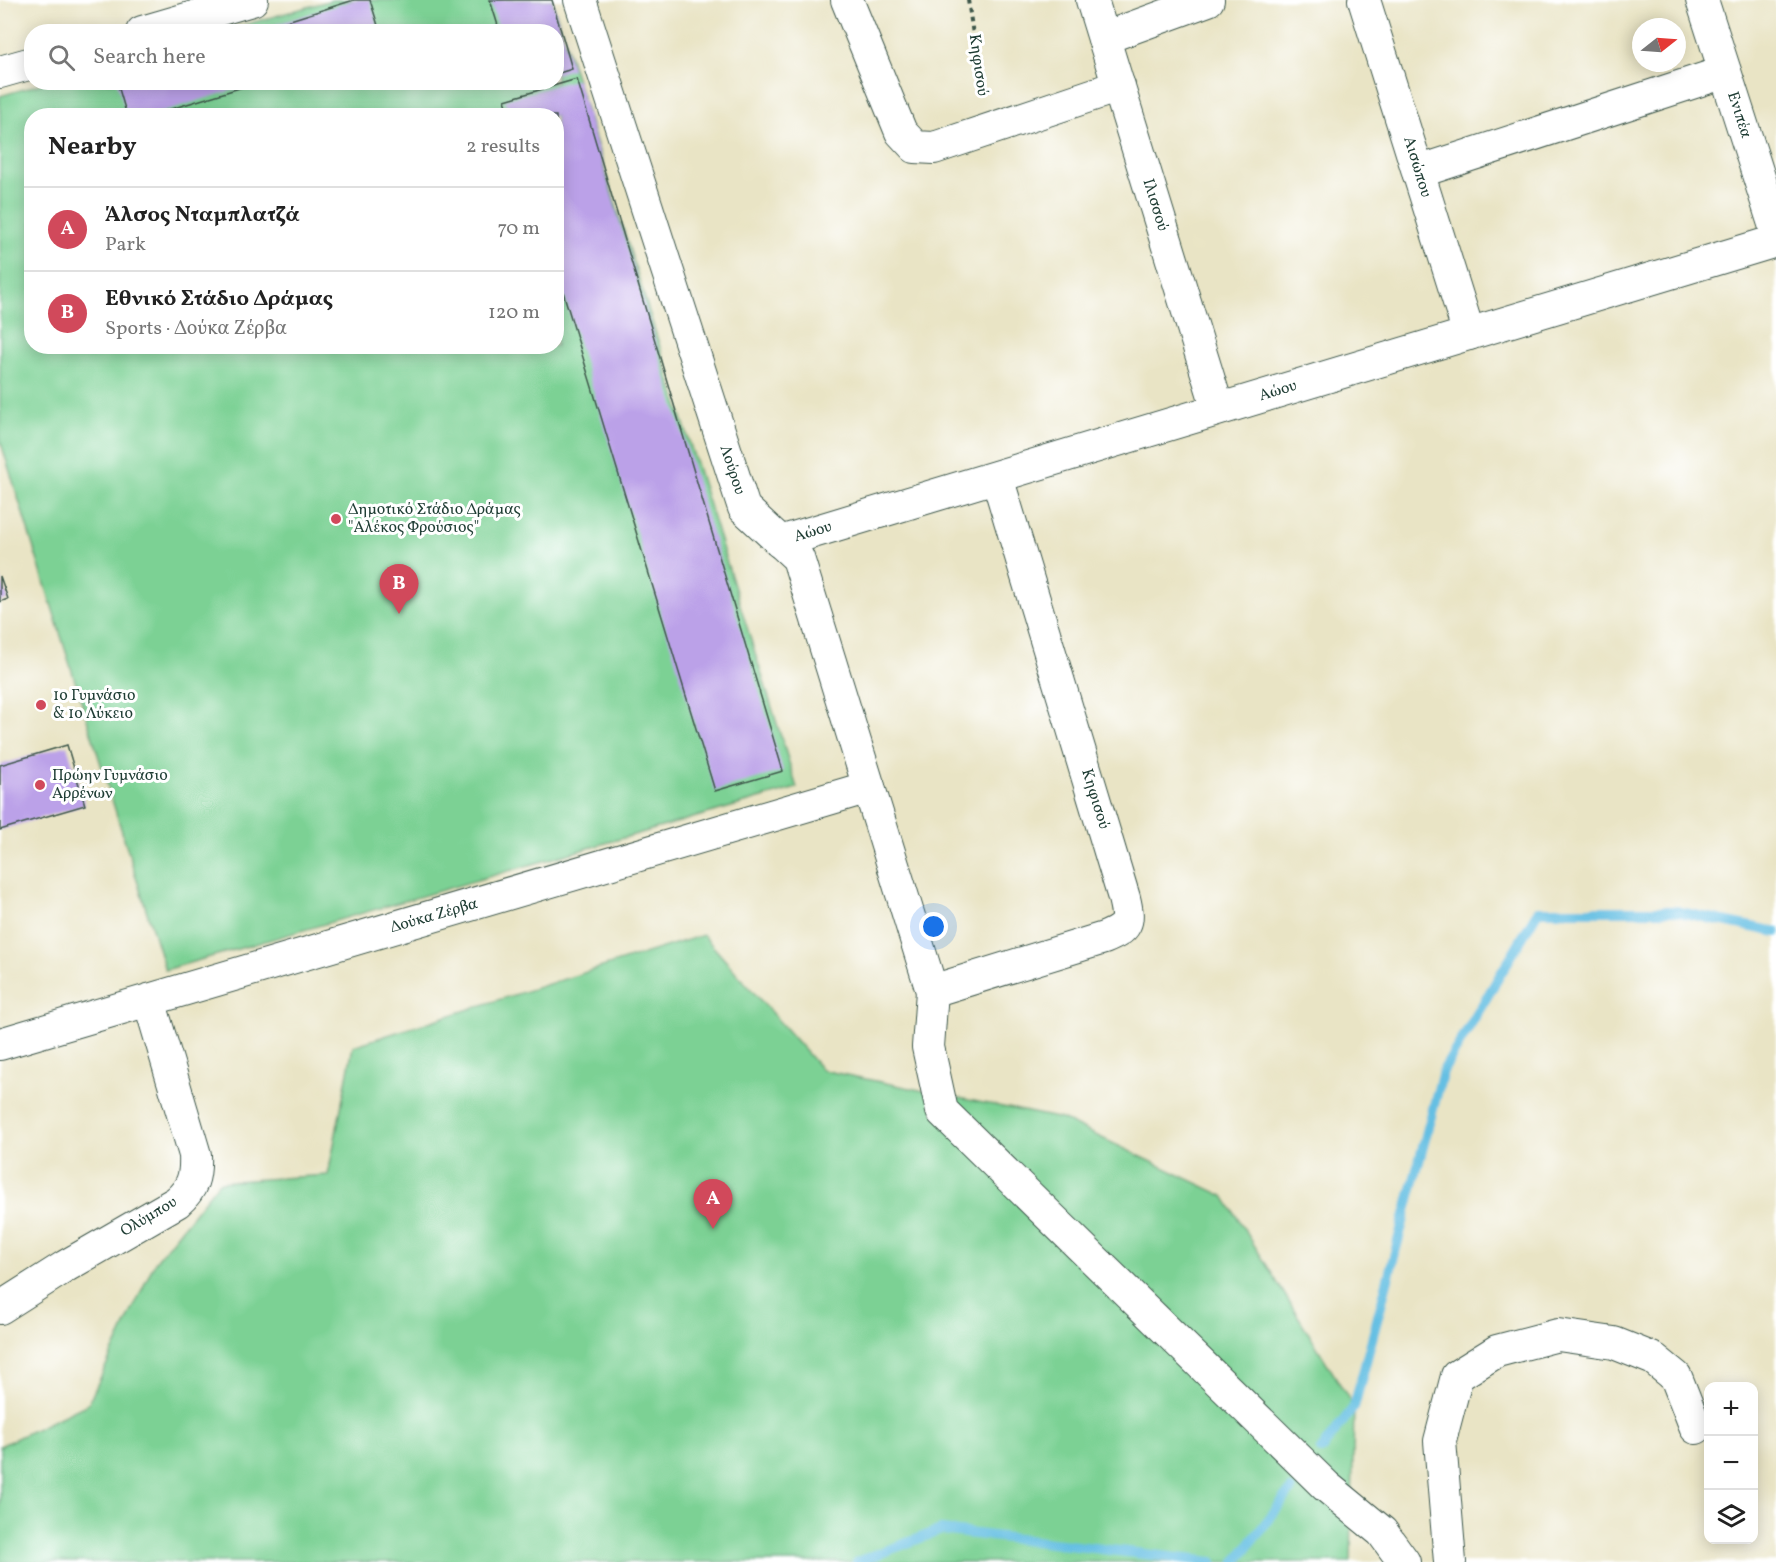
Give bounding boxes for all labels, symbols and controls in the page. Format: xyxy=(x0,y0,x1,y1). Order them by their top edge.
north arrow xyxy=(1632,18,1686,72)
search box xyxy=(24,24,564,90)
street label: Κηφισού xyxy=(963,33,993,98)
icon: search xyxy=(45,41,78,74)
text: Search here xyxy=(93,42,206,73)
street label: Ενιπέα xyxy=(1721,89,1757,142)
text: Nearby xyxy=(48,129,137,165)
text: 2 results xyxy=(466,133,540,161)
street label: Αισώπου xyxy=(1397,134,1437,200)
street label: Ιλισσού xyxy=(1137,176,1173,234)
text: Άλσος Νταμπλατζά xyxy=(105,200,300,231)
text: A xyxy=(60,215,75,243)
text: 70 m xyxy=(497,215,540,243)
text: Park xyxy=(105,231,146,259)
text: Εθνικό Στάδιο Δράμας xyxy=(105,284,333,315)
text: B xyxy=(61,299,74,327)
text: 120 m xyxy=(488,299,540,327)
text: Sports · Δούκα Ζέρβα xyxy=(105,315,287,343)
street label: Αώου xyxy=(1256,375,1300,407)
street label: Λούρου xyxy=(714,442,750,498)
place label: Δημοτικό Στάδιο Δράμας "Αλέκος Φρούσιος" xyxy=(348,499,521,539)
marker: Δημοτικό Στάδιο Δράμας "Αλέκος Φρούσιος" xyxy=(329,512,343,526)
street label: Αώου xyxy=(791,516,835,548)
pin: B xyxy=(380,564,418,614)
place label: 1o Γυμνάσιο & 1ο Λύκειο xyxy=(53,685,136,725)
marker: 1o Γυμνάσιο & 1ο Λύκειο xyxy=(34,698,48,712)
place label: Πρώην Γυμνάσιο Αρρένων xyxy=(52,765,168,805)
street label: Κηφισού xyxy=(1075,766,1115,832)
marker: Πρώην Γυμνάσιο Αρρένων xyxy=(33,778,47,792)
street label: Δούκα Ζέρβα xyxy=(387,893,481,939)
your location xyxy=(919,912,948,941)
pin: A xyxy=(694,1180,732,1229)
street label: Ολύμπου xyxy=(117,1191,182,1243)
map controls xyxy=(1704,1382,1758,1544)
button: + xyxy=(1704,1382,1758,1436)
button: − xyxy=(1704,1436,1758,1490)
button: layers xyxy=(1704,1490,1758,1544)

